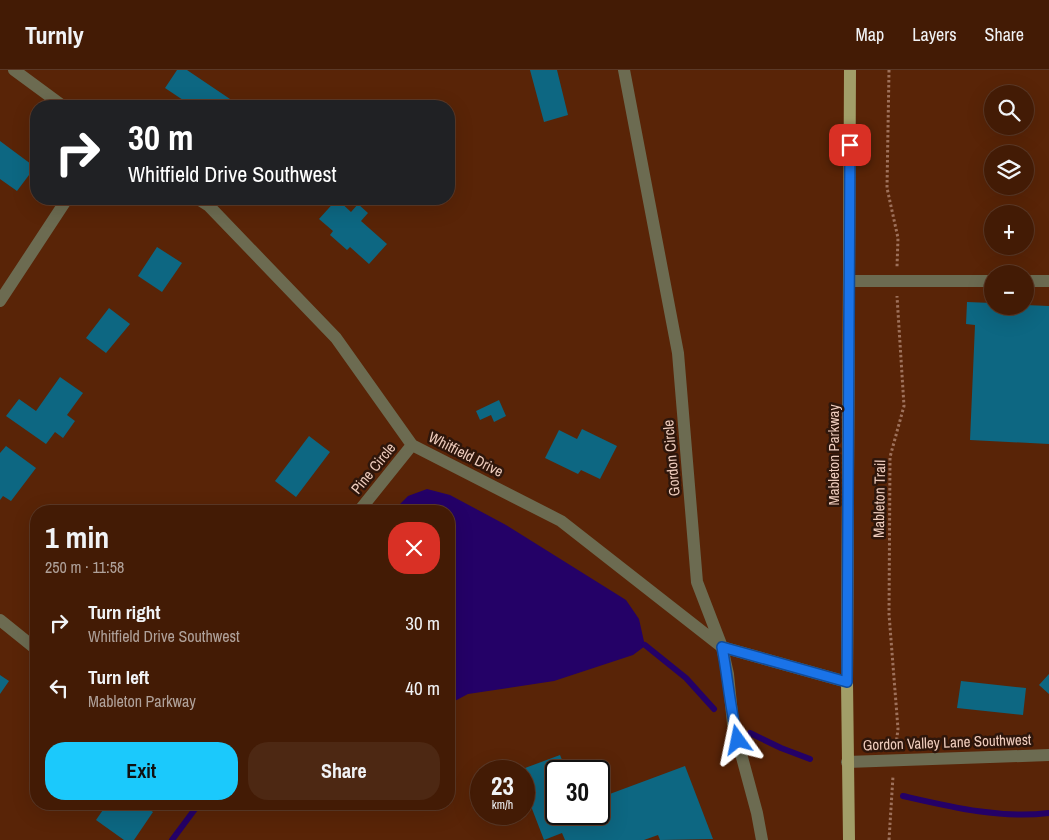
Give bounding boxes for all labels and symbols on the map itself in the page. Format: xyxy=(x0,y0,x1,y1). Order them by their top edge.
pin xyxy=(829,124,871,166)
street label: Mableton Parkway xyxy=(823,404,844,506)
street label: Gordon Circle xyxy=(657,419,685,497)
street label: Whitfield Drive xyxy=(425,426,507,482)
street label: Pine Circle xyxy=(346,438,400,498)
street label: Mableton Trail xyxy=(868,460,890,538)
position arrow xyxy=(711,713,763,765)
street label: Gordon Valley Lane Southwest xyxy=(862,729,1032,755)
speed limit sign: 30 xyxy=(545,760,610,825)

